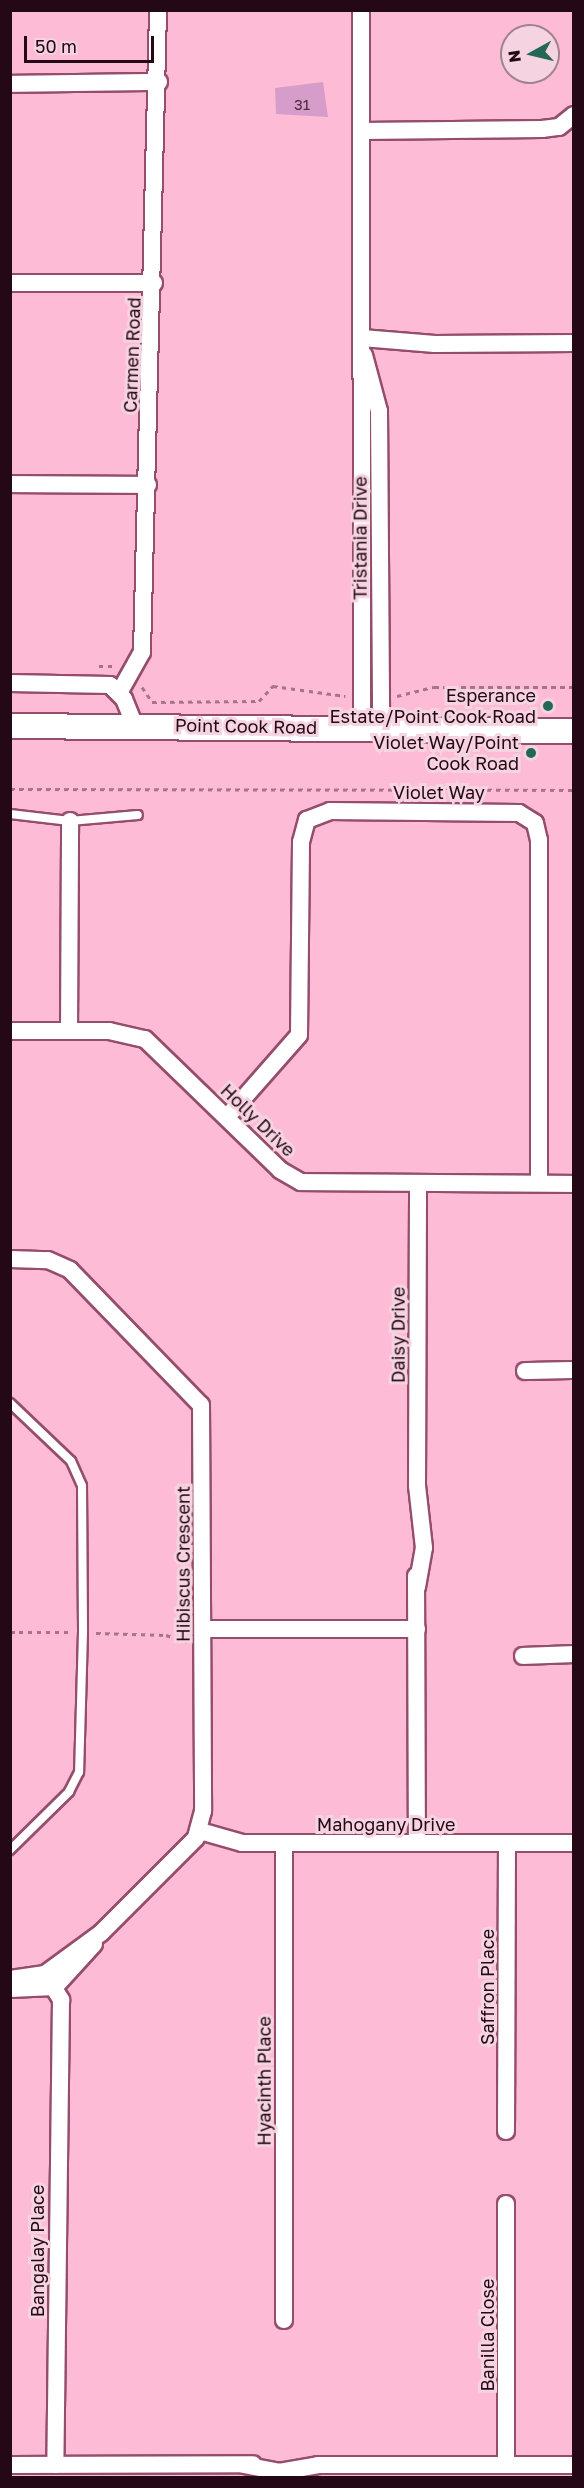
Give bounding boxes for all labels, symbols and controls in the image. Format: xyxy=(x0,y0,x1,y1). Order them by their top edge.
scale bar xyxy=(27,24,158,62)
north arrow xyxy=(500,24,560,84)
text: 50 m xyxy=(35,35,77,57)
text: N xyxy=(503,49,525,64)
house number: 31 xyxy=(294,96,310,114)
street label: Carmen Road xyxy=(119,297,145,413)
street label: Tristania Drive xyxy=(349,476,371,600)
place label: Esperance Estate/Point Cook Road xyxy=(330,685,536,728)
marker: Esperance Estate/Point Cook Road xyxy=(541,699,555,713)
street label: Point Cook Road xyxy=(175,714,317,738)
place label: Violet Way/Point Cook Road xyxy=(373,732,519,774)
marker: Violet Way/Point Cook Road xyxy=(524,746,538,760)
street label: Violet Way xyxy=(393,781,485,803)
street label: Holly Drive xyxy=(216,1079,300,1161)
street label: Daisy Drive xyxy=(387,1287,409,1383)
street label: Hibiscus Crescent xyxy=(172,1486,194,1642)
street label: Mahogany Drive xyxy=(317,1813,455,1835)
street label: Saffron Place xyxy=(476,1929,498,2045)
street label: Hyacinth Place xyxy=(253,2016,275,2146)
street label: Bangalay Place xyxy=(26,2185,48,2317)
street label: Banilla Close xyxy=(476,2279,498,2391)

